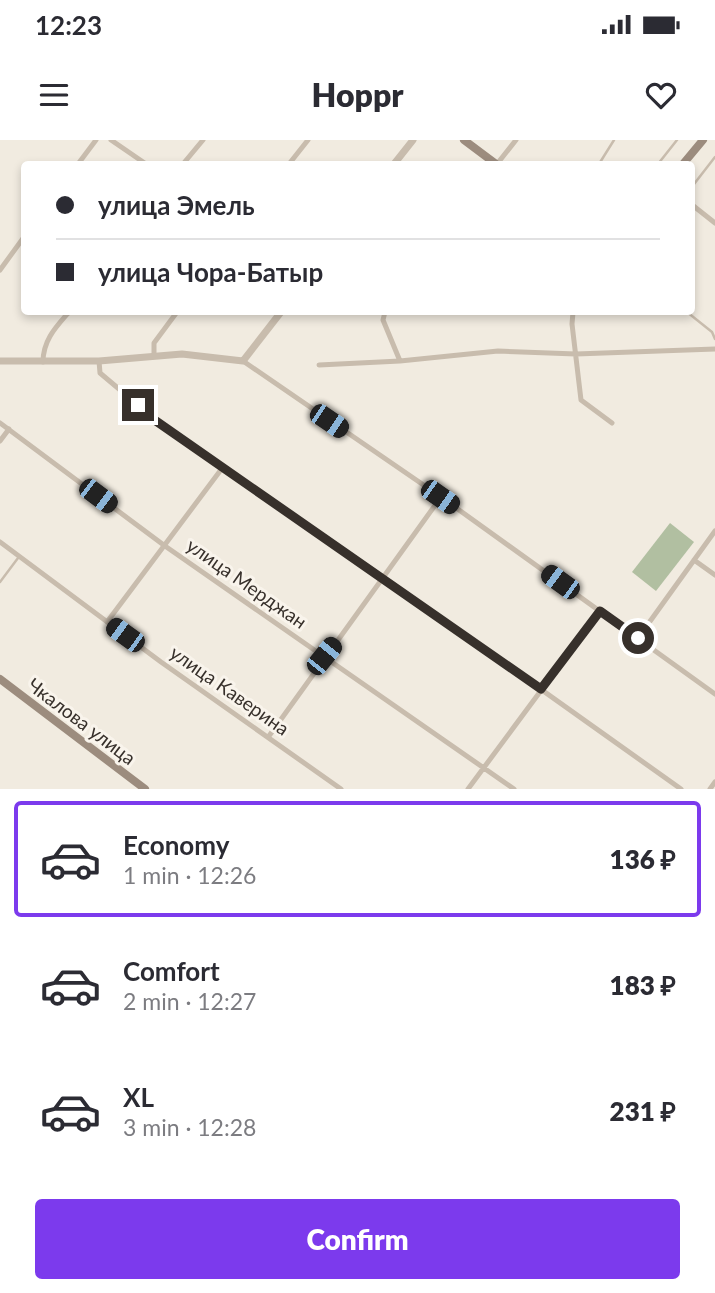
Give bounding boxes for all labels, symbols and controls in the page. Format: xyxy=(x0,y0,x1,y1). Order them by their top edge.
text: 12:23 xyxy=(35,9,102,41)
text: Hoppr xyxy=(312,75,403,114)
icon: menu xyxy=(35,76,73,114)
icon: heart xyxy=(642,76,680,114)
text: улица Эмель xyxy=(98,189,255,221)
text: улица Чора-Батыр xyxy=(98,256,323,288)
route end xyxy=(122,389,154,421)
car xyxy=(306,401,353,441)
car xyxy=(75,475,122,517)
car xyxy=(417,476,464,518)
street label: улица Мерджан xyxy=(183,533,311,633)
car xyxy=(537,561,584,603)
car xyxy=(102,614,149,656)
route start xyxy=(622,622,654,654)
car xyxy=(303,633,346,679)
street label: улица Каверина xyxy=(166,640,294,740)
street label: Чкалова улица xyxy=(23,673,141,769)
icon: car xyxy=(39,828,102,891)
text: Economy xyxy=(123,829,229,861)
text: 136 ₽ xyxy=(610,843,676,875)
text: 1 min · 12:26 xyxy=(123,861,256,889)
icon: car xyxy=(39,954,102,1017)
text: Comfort xyxy=(123,955,220,987)
text: 183 ₽ xyxy=(610,969,676,1001)
text: 2 min · 12:27 xyxy=(123,987,256,1015)
icon: car xyxy=(39,1080,102,1143)
text: XL xyxy=(123,1081,154,1113)
text: 231 ₽ xyxy=(610,1095,676,1127)
text: 3 min · 12:28 xyxy=(123,1113,256,1141)
button: Confirm xyxy=(35,1199,680,1279)

